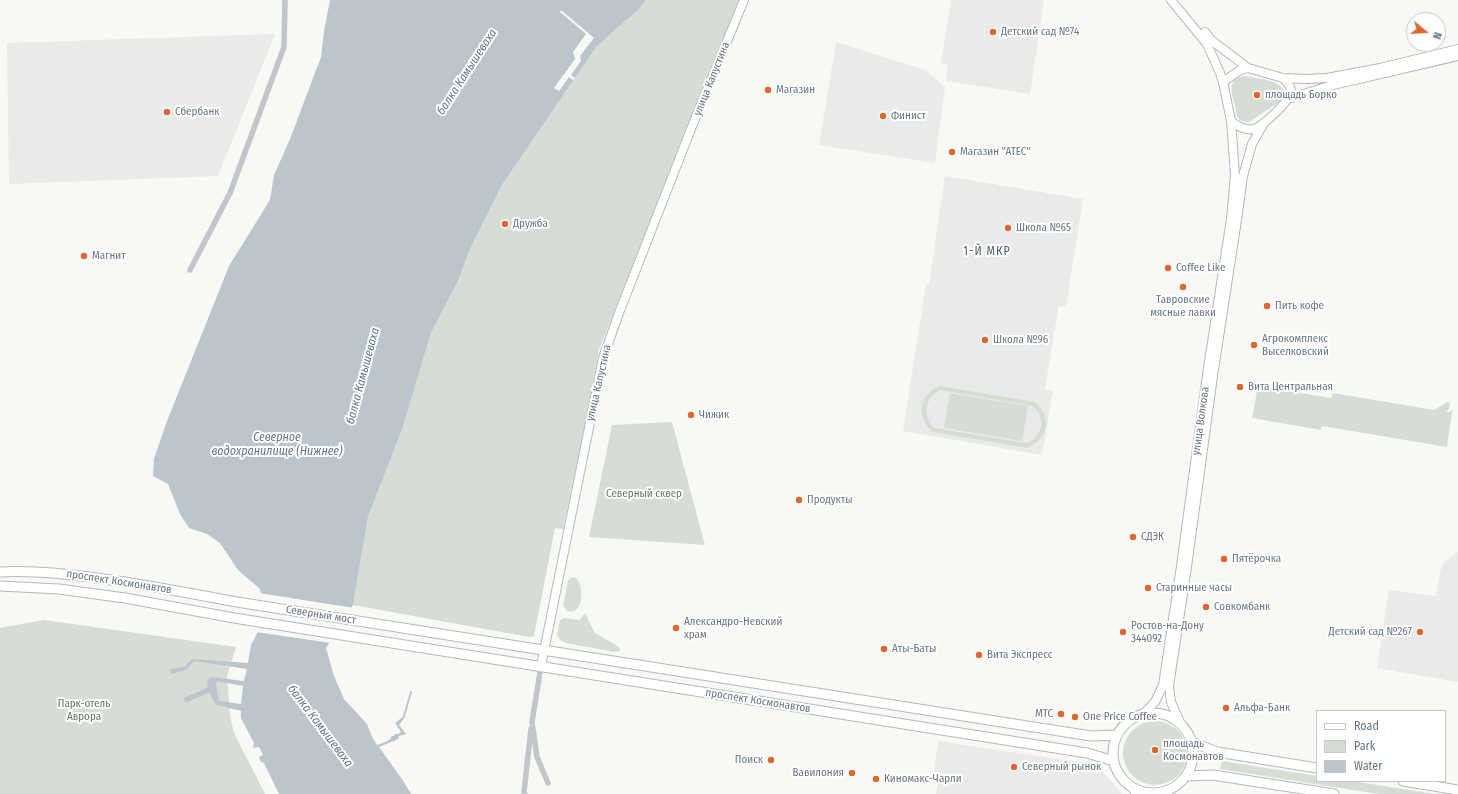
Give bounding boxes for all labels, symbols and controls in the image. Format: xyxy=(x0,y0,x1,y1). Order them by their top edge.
north arrow xyxy=(1406,12,1446,52)
place label: Детский сад №74 xyxy=(1001,25,1079,39)
water label: балка Камышеваха xyxy=(434,26,500,118)
marker: Детский сад №74 xyxy=(988,27,998,37)
text: N xyxy=(1430,30,1444,41)
street label: улица Капустина xyxy=(691,40,733,118)
place label: Магазин xyxy=(776,83,815,97)
marker: Магазин xyxy=(763,85,773,95)
place label: площадь Борко xyxy=(1265,88,1337,102)
marker: площадь Борко xyxy=(1252,90,1262,100)
place label: Сбербанк xyxy=(175,105,219,119)
marker: Сбербанк xyxy=(162,107,172,117)
place label: Финист xyxy=(891,109,926,123)
marker: Финист xyxy=(878,111,888,121)
place label: Магазин "АТЕС" xyxy=(960,145,1031,159)
marker: Магазин "АТЕС" xyxy=(947,147,957,157)
place label: Дружба xyxy=(513,217,548,231)
marker: Дружба xyxy=(500,219,510,229)
place label: Школа №65 xyxy=(1016,221,1071,235)
marker: Школа №65 xyxy=(1003,223,1013,233)
district label: 1-Й МКР xyxy=(963,245,1011,259)
place label: Магнит xyxy=(92,249,126,263)
marker: Магнит xyxy=(79,251,89,261)
place label: Coffee Like xyxy=(1176,261,1225,275)
marker: Coffee Like xyxy=(1163,263,1173,273)
marker: Тавровские мясные лавки xyxy=(1178,282,1188,292)
place label: Тавровские мясные лавки xyxy=(1150,293,1216,319)
place label: Пить кофе xyxy=(1275,299,1324,313)
marker: Пить кофе xyxy=(1262,301,1272,311)
water label: балка Камышеваха xyxy=(343,326,383,426)
place label: Агрокомплекс Выселковский xyxy=(1262,332,1329,358)
place label: Школа №96 xyxy=(993,333,1048,347)
marker: Школа №96 xyxy=(980,335,990,345)
marker: Агрокомплекс Выселковский xyxy=(1249,340,1259,350)
street label: улица Капустина xyxy=(584,343,614,423)
place label: Вита Центральная xyxy=(1248,380,1333,394)
marker: Вита Центральная xyxy=(1235,382,1245,392)
street label: улица Волкова xyxy=(1190,386,1212,456)
place label: Чижик xyxy=(699,408,729,422)
marker: Чижик xyxy=(686,410,696,420)
water label: Северное водохранилище (Нижнее) xyxy=(211,431,343,459)
park label: Северный сквер xyxy=(606,487,682,501)
place label: Продукты xyxy=(807,493,853,507)
marker: Продукты xyxy=(794,495,804,505)
place label: СДЭК xyxy=(1141,530,1164,544)
marker: СДЭК xyxy=(1128,532,1138,542)
place label: Пятёрочка xyxy=(1232,552,1281,566)
marker: Пятёрочка xyxy=(1219,554,1229,564)
street label: проспект Космонавтов xyxy=(65,567,173,597)
place label: Старинные часы xyxy=(1156,581,1232,595)
marker: Старинные часы xyxy=(1143,583,1153,593)
place label: Совкомбанк xyxy=(1214,600,1270,614)
marker: Совкомбанк xyxy=(1201,602,1211,612)
street label: Северный мост xyxy=(285,603,357,627)
place label: Александро-Невский храм xyxy=(684,615,782,641)
place label: Ростов-на-Дону 344092 xyxy=(1131,619,1204,645)
marker: Александро-Невский храм xyxy=(671,623,681,633)
place label: Детский сад №267 xyxy=(1329,625,1412,639)
marker: Ростов-на-Дону 344092 xyxy=(1118,627,1128,637)
marker: Детский сад №267 xyxy=(1415,627,1425,637)
place label: Аты-Баты xyxy=(892,642,936,656)
marker: Аты-Баты xyxy=(879,644,889,654)
place label: Вита Экспресс xyxy=(987,648,1052,662)
marker: Вита Экспресс xyxy=(974,650,984,660)
water label: балка Камышеваха xyxy=(284,682,356,770)
street label: проспект Космонавтов xyxy=(704,686,812,716)
park label: Парк-отель Аврора xyxy=(58,697,110,723)
place label: Альфа-Банк xyxy=(1234,701,1290,715)
marker: Альфа-Банк xyxy=(1221,703,1231,713)
place label: МТС xyxy=(1035,707,1053,721)
marker: МТС xyxy=(1056,709,1066,719)
place label: One Price Coffee xyxy=(1083,710,1157,724)
legend xyxy=(1316,710,1446,782)
marker: One Price Coffee xyxy=(1070,712,1080,722)
text: Road xyxy=(1354,719,1379,733)
place label: площадь Космонавтов xyxy=(1163,737,1224,763)
text: Park xyxy=(1354,739,1375,753)
marker: площадь Космонавтов xyxy=(1150,745,1160,755)
place label: Поиск xyxy=(735,753,763,767)
marker: Поиск xyxy=(766,755,776,765)
text: Water xyxy=(1354,759,1382,773)
place label: Северный рынок xyxy=(1022,760,1101,774)
marker: Северный рынок xyxy=(1009,762,1019,772)
place label: Вавилония xyxy=(792,766,844,780)
marker: Вавилония xyxy=(847,768,857,778)
place label: Киномакс-Чарли xyxy=(884,772,962,786)
marker: Киномакс-Чарли xyxy=(871,774,881,784)

